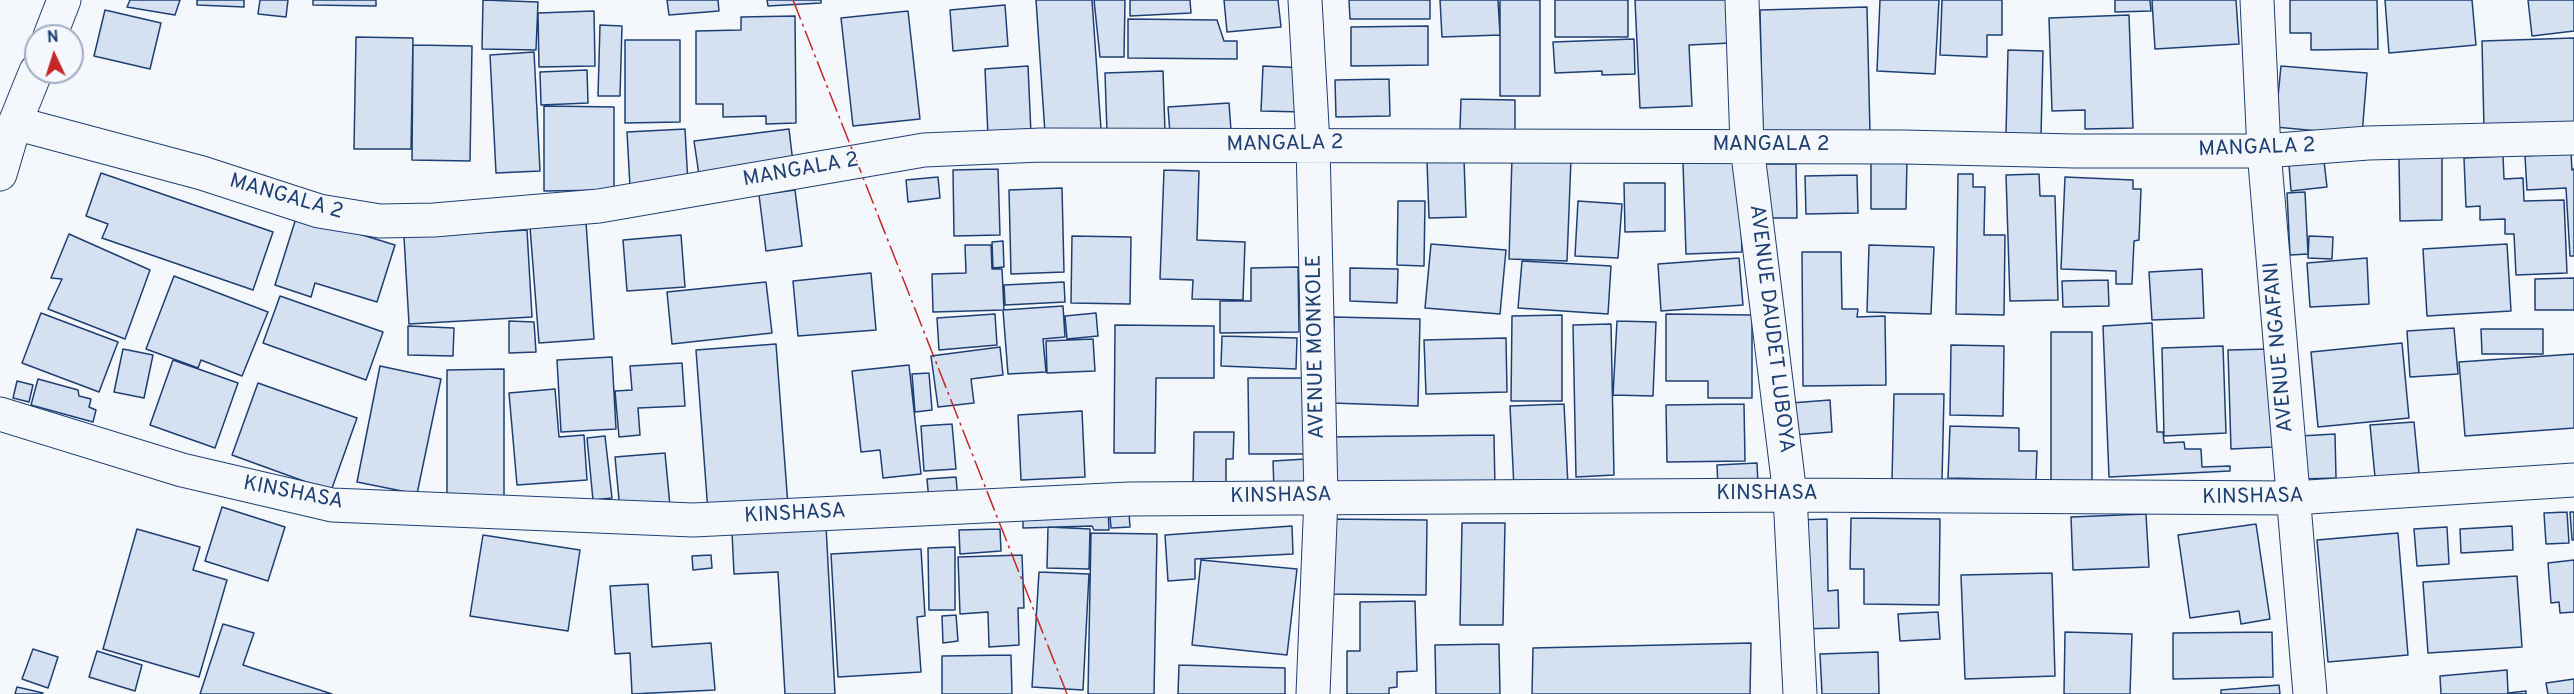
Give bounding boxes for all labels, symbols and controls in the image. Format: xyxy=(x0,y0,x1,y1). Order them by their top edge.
north arrow xyxy=(24,24,84,84)
text: N xyxy=(46,28,59,48)
street label: MANGALA 2 xyxy=(1226,131,1344,159)
street label: MANGALA 2 xyxy=(1712,133,1830,159)
street label: MANGALA 2 xyxy=(2198,134,2316,164)
street label: MANGALA 2 xyxy=(741,148,861,194)
street label: MANGALA 2 xyxy=(226,170,346,226)
street label: AVENUE DAUDET LUBOYA xyxy=(1742,203,1798,455)
street label: AVENUE MONKOLE xyxy=(1303,255,1331,439)
street label: AVENUE NGAFANI xyxy=(2260,261,2300,433)
street label: KINSHASA xyxy=(241,472,345,516)
street label: KINSHASA xyxy=(1716,482,1818,508)
street label: KINSHASA xyxy=(1230,484,1332,510)
street label: KINSHASA xyxy=(2202,485,2304,511)
street label: KINSHASA xyxy=(744,500,846,530)

